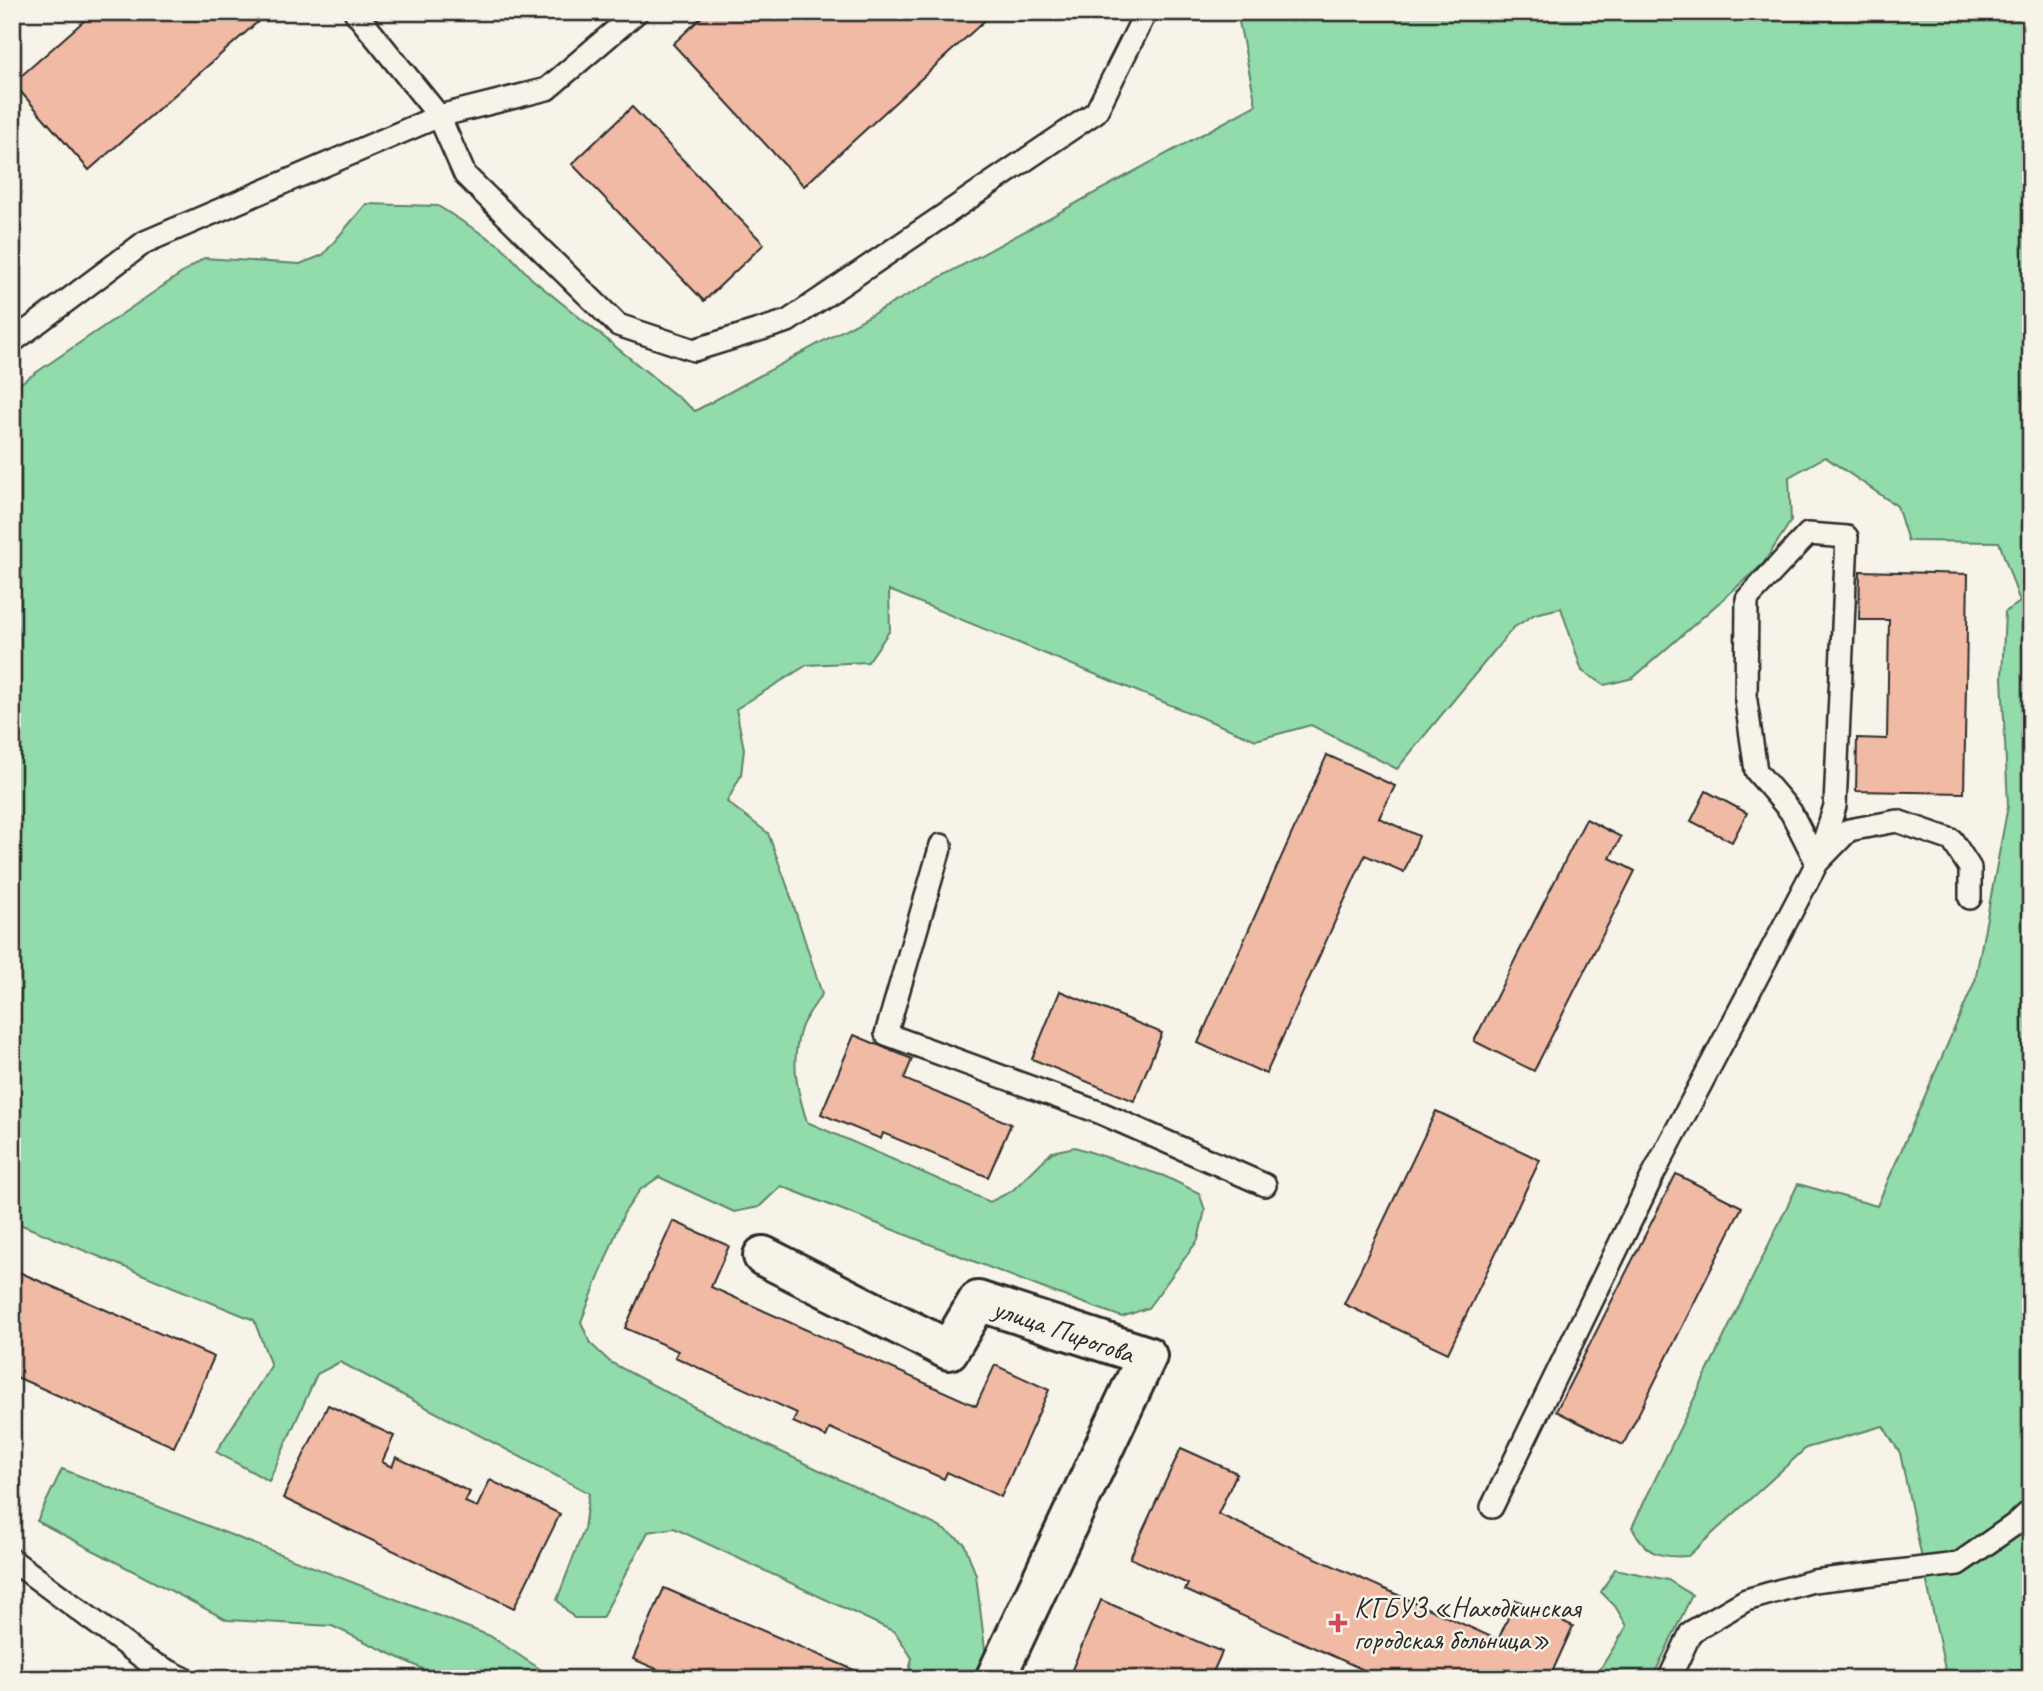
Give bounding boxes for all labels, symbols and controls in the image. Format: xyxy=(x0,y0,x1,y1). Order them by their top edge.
street label: улица Пирогова xyxy=(987,1289,1140,1371)
place label: КГБУЗ «Находкинская городская больница» xyxy=(1354,1590,1583,1657)
marker: КГБУЗ «Находкинская городская больница» xyxy=(1328,1613,1348,1633)

